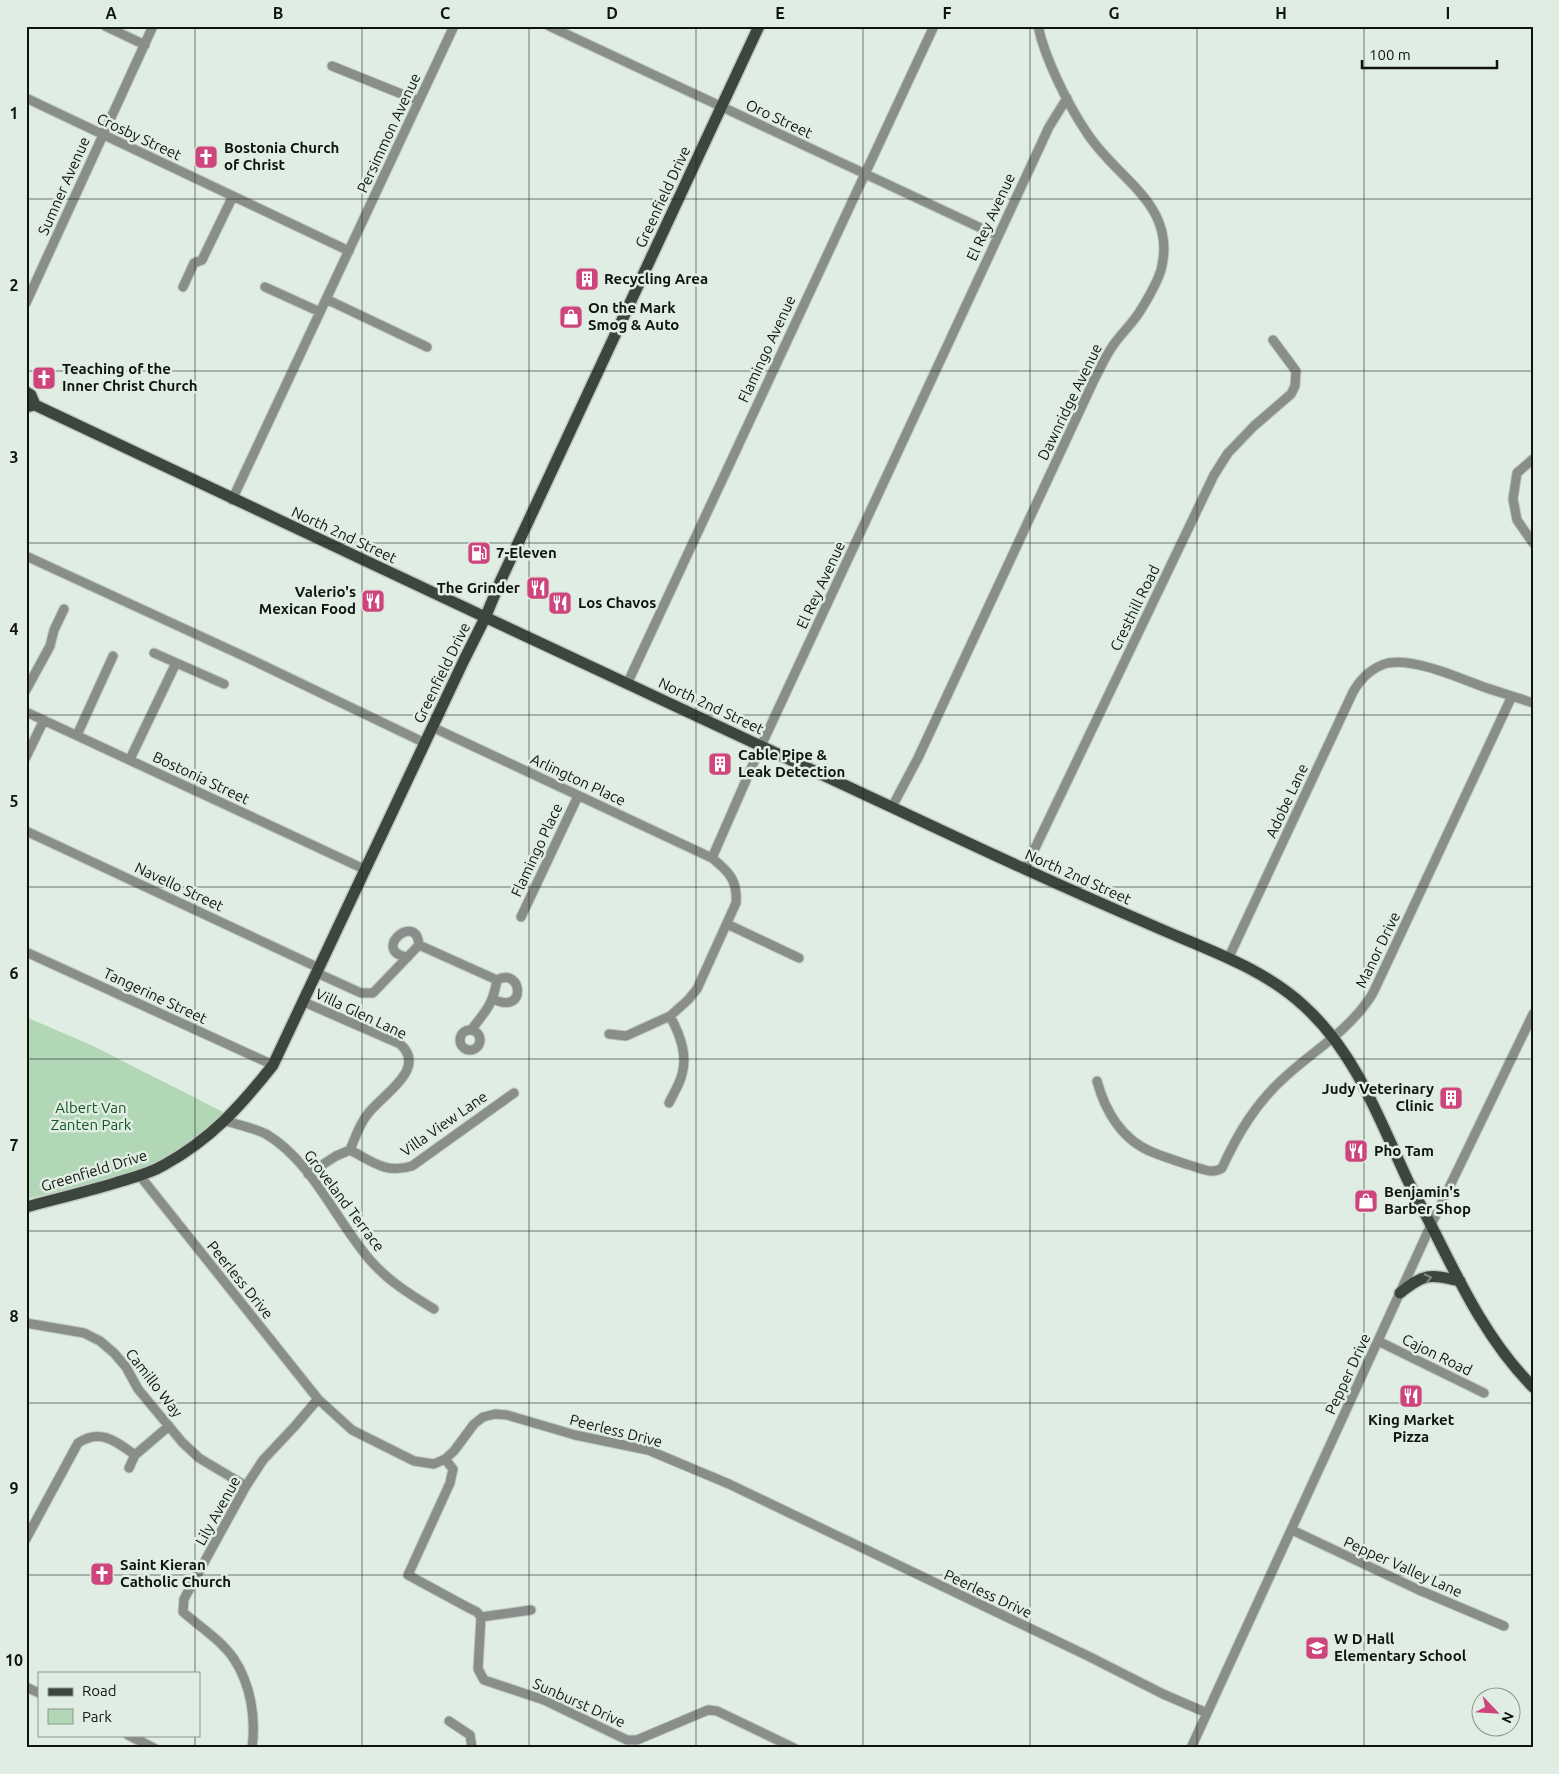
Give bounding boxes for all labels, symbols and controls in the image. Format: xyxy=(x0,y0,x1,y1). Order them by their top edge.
text: A xyxy=(105,4,117,22)
text: B xyxy=(273,4,283,22)
text: C xyxy=(440,4,450,22)
text: D xyxy=(606,4,618,22)
text: E xyxy=(775,4,785,22)
text: F xyxy=(943,4,952,22)
text: G xyxy=(1108,4,1120,22)
text: H xyxy=(1275,4,1287,22)
text: I xyxy=(1446,4,1450,22)
scale bar xyxy=(1362,38,1496,70)
text: 100 m xyxy=(1369,46,1411,63)
street label: Persimmon Avenue xyxy=(353,70,424,195)
street label: Oro Street xyxy=(743,96,815,141)
text: 1 xyxy=(9,104,19,122)
street label: Crosby Street xyxy=(94,110,184,164)
street label: Sumner Avenue xyxy=(34,134,93,238)
place label: Bostonia Church of Christ xyxy=(224,139,339,173)
street label: Greenfield Drive xyxy=(632,143,693,250)
church icon: Bostonia Church of Christ xyxy=(193,144,219,170)
street label: El Rey Avenue xyxy=(963,170,1018,263)
building icon: Recycling Area xyxy=(574,266,600,292)
place label: Recycling Area xyxy=(604,270,708,287)
text: 2 xyxy=(9,276,19,294)
street label: Flamingo Avenue xyxy=(734,293,799,405)
place label: On the Mark Smog & Auto xyxy=(588,299,679,333)
shop icon: On the Mark Smog & Auto xyxy=(558,304,584,330)
street label: Dawnridge Avenue xyxy=(1034,341,1105,463)
place label: Teaching of the Inner Christ Church xyxy=(62,360,198,394)
church icon: Teaching of the Inner Christ Church xyxy=(31,365,57,391)
text: 3 xyxy=(9,448,19,466)
street label: North 2nd Street xyxy=(289,503,400,566)
street label: El Rey Avenue xyxy=(793,538,848,631)
fuel station icon: 7-Eleven xyxy=(466,540,492,566)
place label: 7-Eleven xyxy=(496,544,557,561)
street label: Cresthill Road xyxy=(1106,562,1163,654)
restaurant icon: The Grinder xyxy=(525,575,551,601)
place label: The Grinder xyxy=(437,579,521,596)
place label: Valerio's Mexican Food xyxy=(259,583,356,617)
restaurant icon: Valerio's Mexican Food xyxy=(360,588,386,614)
restaurant icon: Los Chavos xyxy=(547,590,573,616)
place label: Los Chavos xyxy=(578,594,656,611)
text: 4 xyxy=(9,620,19,638)
street label: Greenfield Drive xyxy=(410,620,473,726)
street label: North 2nd Street xyxy=(656,674,767,737)
place label: Cable Pipe & Leak Detection xyxy=(738,746,845,780)
street label: Bostonia Street xyxy=(150,748,252,807)
street label: Arlington Place xyxy=(528,750,628,809)
building icon: Cable Pipe & Leak Detection xyxy=(707,751,733,777)
street label: Adobe Lane xyxy=(1262,761,1311,841)
text: 5 xyxy=(9,792,19,810)
street label: Flamingo Place xyxy=(507,800,566,899)
street label: North 2nd Street xyxy=(1023,846,1134,908)
street label: Navello Street xyxy=(132,859,226,915)
street label: Manor Drive xyxy=(1352,909,1403,991)
text: 6 xyxy=(9,964,19,982)
street label: Tangerine Street xyxy=(101,964,210,1027)
street label: Villa Glen Lane xyxy=(313,985,410,1042)
place label: Judy Veterinary Clinic xyxy=(1322,1080,1434,1114)
building icon: Judy Veterinary Clinic xyxy=(1438,1085,1464,1111)
street label: Villa View Lane xyxy=(397,1087,490,1160)
park label: Albert Van Zanten Park xyxy=(51,1099,132,1133)
text: 7 xyxy=(9,1136,19,1154)
restaurant icon: Pho Tam xyxy=(1343,1138,1369,1164)
place label: Pho Tam xyxy=(1374,1142,1434,1159)
street label: Greenfield Drive xyxy=(39,1146,149,1195)
street label: Groveland Terrace xyxy=(301,1147,388,1255)
place label: Benjamin's Barber Shop xyxy=(1384,1183,1471,1217)
shop icon: Benjamin's Barber Shop xyxy=(1353,1188,1379,1214)
street label: Peerless Drive xyxy=(204,1237,277,1322)
one-way arrow xyxy=(1423,1273,1432,1283)
text: 8 xyxy=(9,1307,19,1325)
street label: Cajon Road xyxy=(1399,1330,1475,1379)
street label: Pepper Drive xyxy=(1321,1331,1374,1417)
street label: Camillo Way xyxy=(122,1345,186,1420)
restaurant icon: King Market Pizza xyxy=(1398,1383,1424,1409)
street label: Peerless Drive xyxy=(568,1411,664,1450)
place label: King Market Pizza xyxy=(1368,1411,1455,1445)
street label: Lily Avenue xyxy=(192,1473,244,1548)
text: 9 xyxy=(9,1479,19,1497)
street label: Pepper Valley Lane xyxy=(1341,1533,1465,1600)
place label: Saint Kieran Catholic Church xyxy=(120,1556,231,1590)
church icon: Saint Kieran Catholic Church xyxy=(89,1561,115,1587)
street label: Peerless Drive xyxy=(942,1566,1035,1621)
place label: W D Hall Elementary School xyxy=(1334,1630,1467,1664)
school or university icon: W D Hall Elementary School xyxy=(1304,1635,1330,1661)
text: 10 xyxy=(5,1651,23,1669)
legend xyxy=(38,1672,200,1736)
street label: Sunburst Drive xyxy=(530,1675,628,1731)
text: Road xyxy=(82,1682,117,1699)
north arrow xyxy=(1472,1686,1522,1736)
text: Park xyxy=(82,1708,112,1725)
text: N xyxy=(1498,1709,1517,1726)

